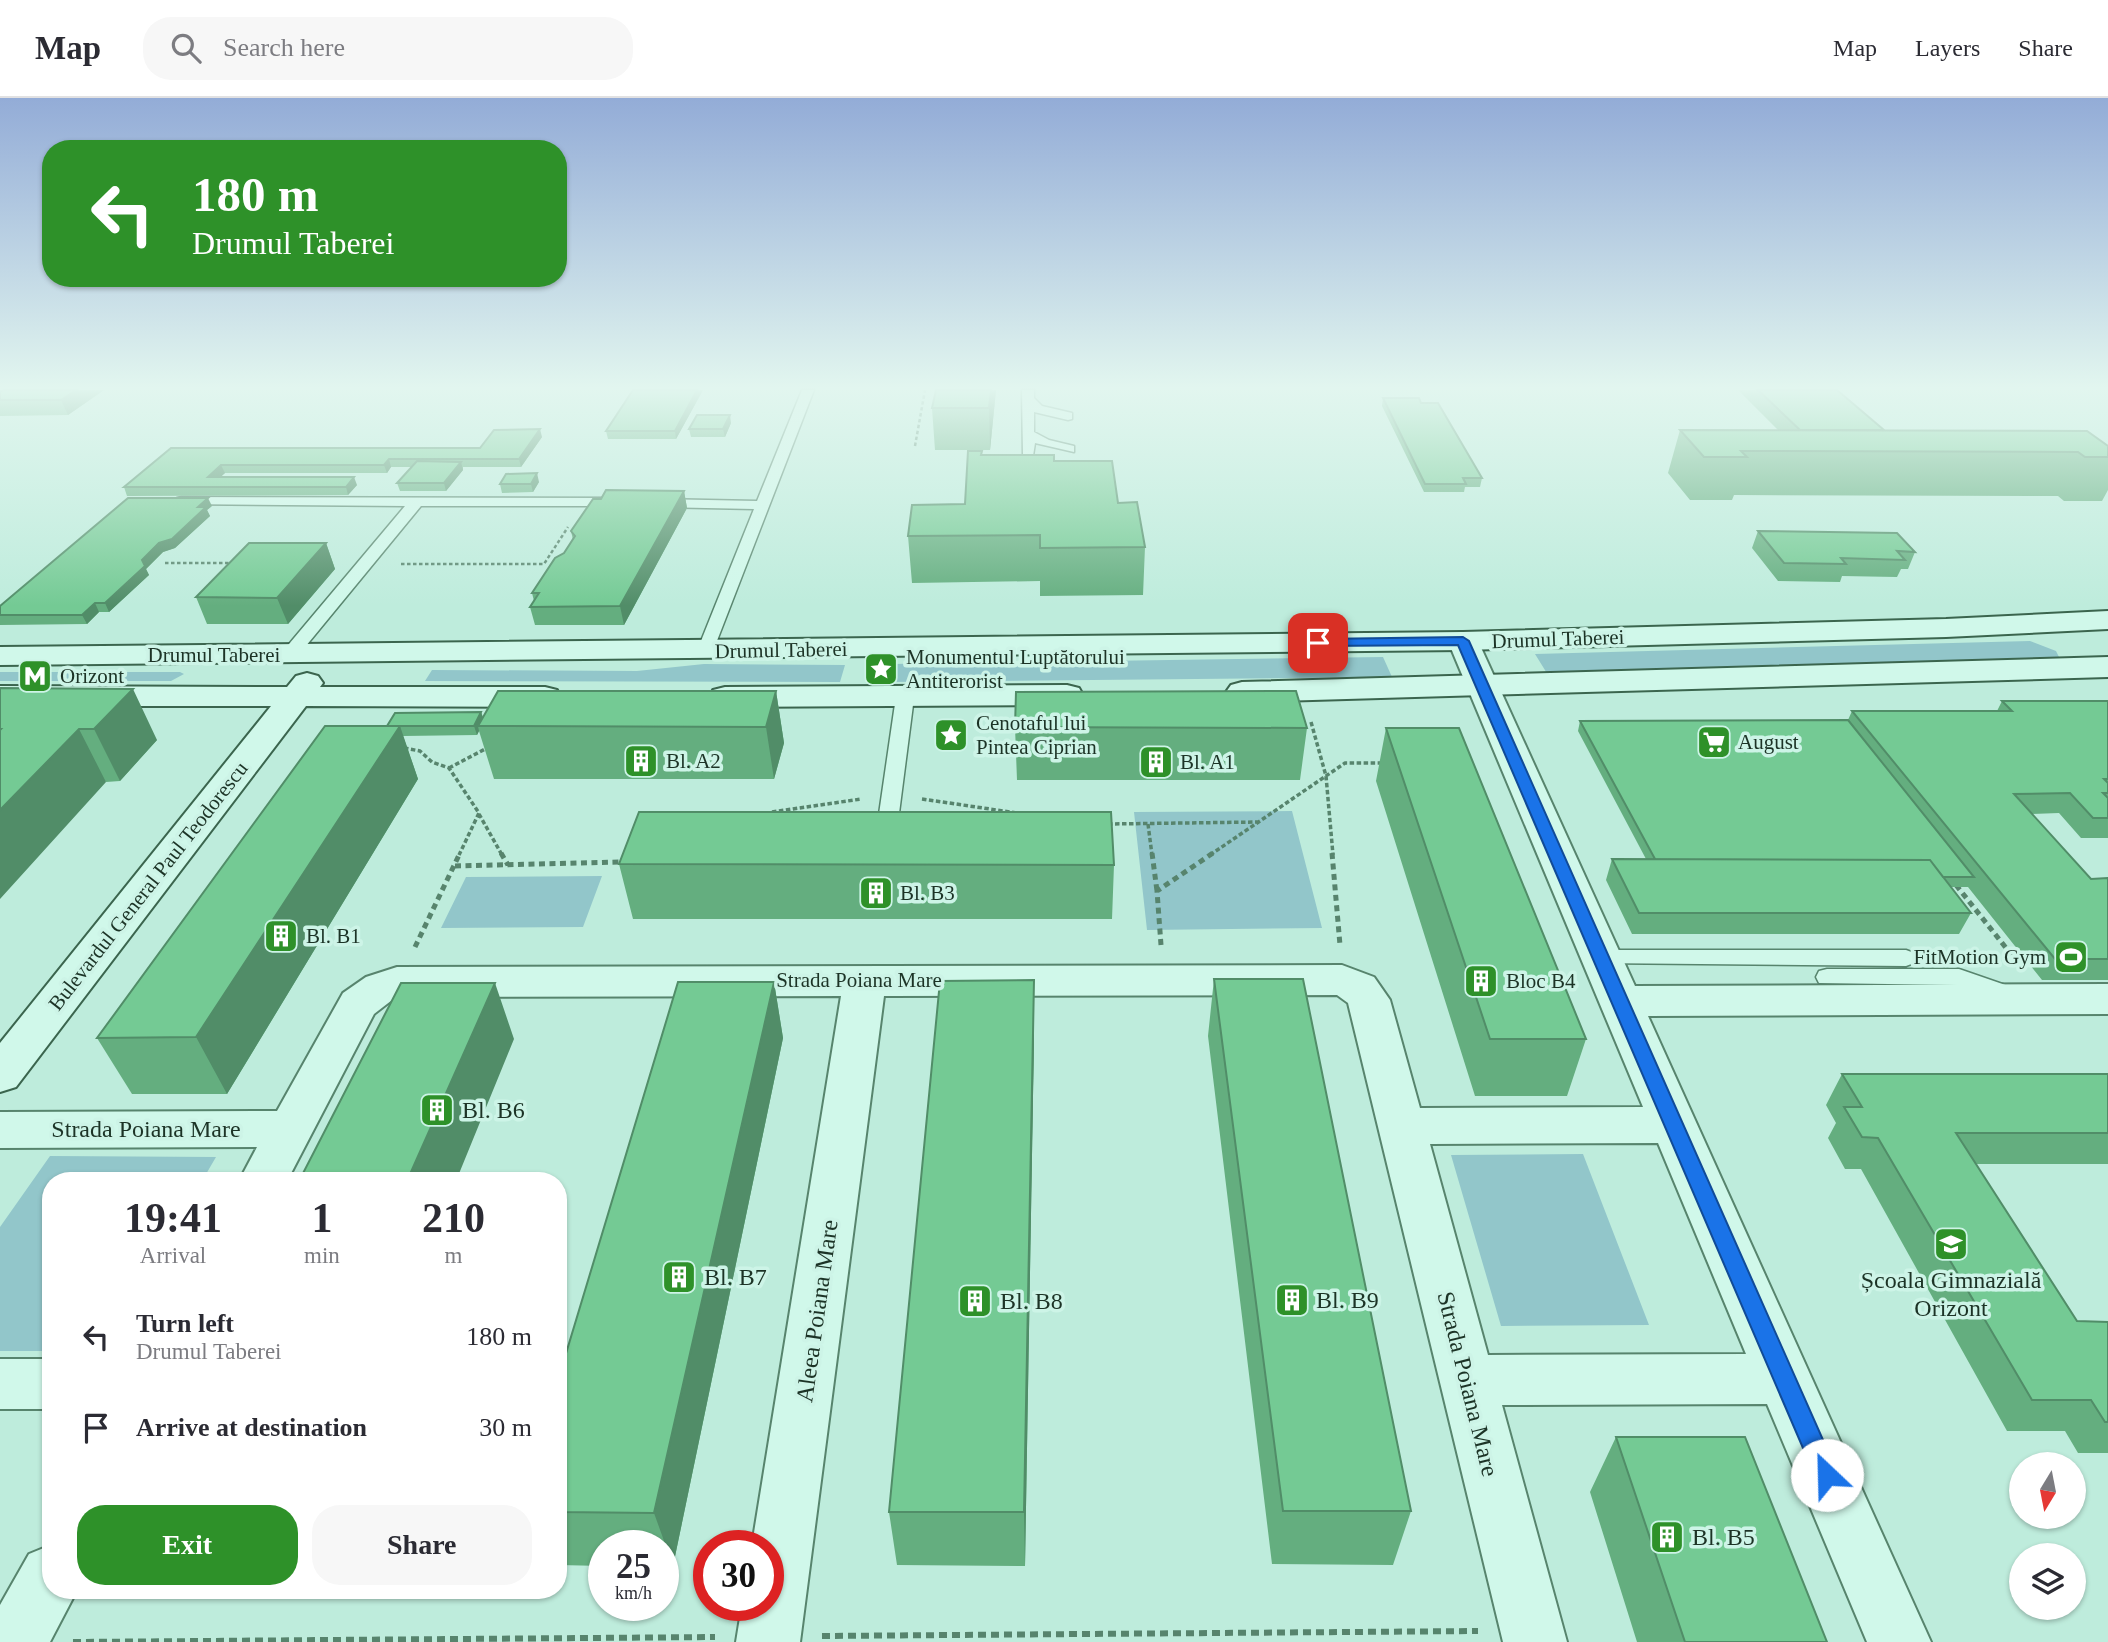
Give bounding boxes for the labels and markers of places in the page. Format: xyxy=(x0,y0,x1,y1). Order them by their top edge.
pin xyxy=(1288,613,1348,673)
place label: Monumentul Luptătorului Antiterorist xyxy=(906,645,1125,693)
place icon: Monumentul Luptătorului Antiterorist xyxy=(862,650,900,688)
metro station icon: Orizont xyxy=(16,657,54,695)
place label: Orizont xyxy=(60,664,124,688)
place label: Cenotaful lui Pintea Ciprian xyxy=(976,711,1097,759)
place icon: Cenotaful lui Pintea Ciprian xyxy=(932,716,970,754)
supermarket icon: August xyxy=(1695,723,1733,761)
place label: August xyxy=(1738,730,1799,754)
building icon: Bl. A2 xyxy=(622,742,660,780)
building icon: Bl. A1 xyxy=(1137,743,1175,781)
place label: Bl. A2 xyxy=(666,749,721,773)
place label: Bl. A1 xyxy=(1180,750,1235,774)
building icon: Bl. B3 xyxy=(857,874,895,912)
place label: Bl. B3 xyxy=(900,881,955,905)
building icon: Bl. B1 xyxy=(262,917,300,955)
place label: Bl. B1 xyxy=(306,924,361,948)
sports icon: FitMotion Gym xyxy=(2052,938,2090,976)
place label: FitMotion Gym xyxy=(1914,945,2046,969)
building icon: Bloc B4 xyxy=(1462,962,1500,1000)
place label: Bloc B4 xyxy=(1506,969,1576,993)
building icon: Bl. B6 xyxy=(418,1091,456,1129)
place label: Bl. B6 xyxy=(462,1097,525,1123)
school or university icon: Școala Gimnazială Orizont xyxy=(1932,1225,1970,1263)
building icon: Bl. B7 xyxy=(660,1258,698,1296)
place label: Bl. B7 xyxy=(704,1264,767,1290)
place label: Școala Gimnazială Orizont xyxy=(1861,1267,2042,1321)
building icon: Bl. B9 xyxy=(1273,1281,1311,1319)
building icon: Bl. B8 xyxy=(956,1282,994,1320)
place label: Bl. B9 xyxy=(1316,1287,1379,1313)
place label: Bl. B8 xyxy=(1000,1288,1063,1314)
building icon: Bl. B5 xyxy=(1648,1518,1686,1556)
place label: Bl. B5 xyxy=(1692,1524,1755,1550)

